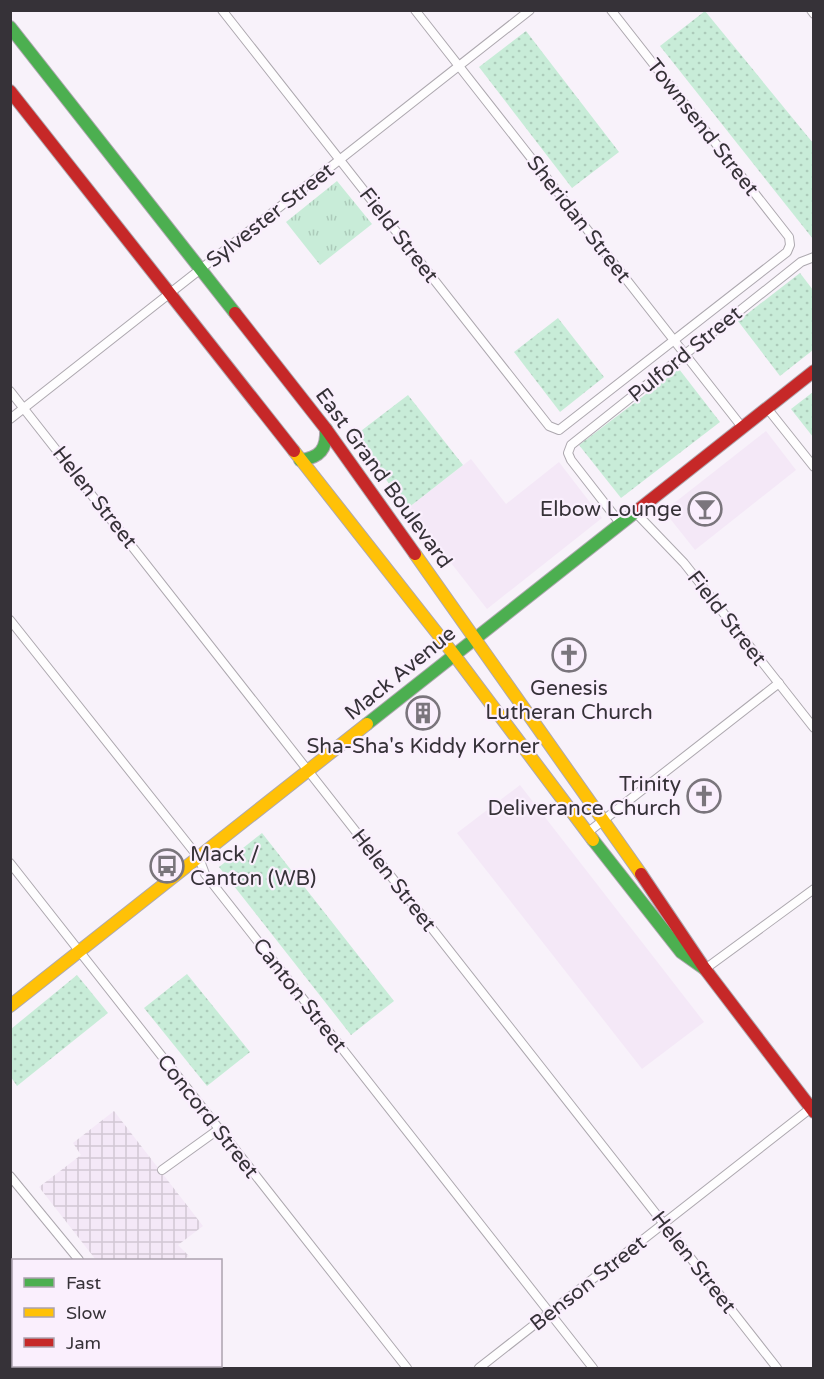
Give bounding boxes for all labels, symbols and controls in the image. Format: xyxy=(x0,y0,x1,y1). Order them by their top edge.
street label: Townsend Street xyxy=(641,54,764,201)
street label: Sheridan Street xyxy=(521,151,636,288)
street label: Sylvester Street xyxy=(202,158,339,273)
street label: Field Street xyxy=(354,183,443,288)
street label: Pulford Street xyxy=(624,301,747,408)
street label: East Grand Boulevard xyxy=(310,383,457,573)
street label: Helen Street xyxy=(47,441,142,553)
bar icon: Elbow Lounge xyxy=(687,491,723,527)
place label: Elbow Lounge xyxy=(540,497,682,522)
street label: Field Street xyxy=(682,566,771,671)
street label: Mack Avenue xyxy=(340,621,461,726)
church icon: Genesis Lutheran Church xyxy=(551,637,587,673)
place label: Genesis Lutheran Church xyxy=(485,676,653,725)
building icon: Sha-Sha's Kiddy Korner xyxy=(405,695,441,731)
place label: Sha-Sha's Kiddy Korner xyxy=(306,734,540,759)
place label: Trinity Deliverance Church xyxy=(488,772,681,821)
church icon: Trinity Deliverance Church xyxy=(686,778,722,814)
street label: Helen Street xyxy=(346,824,441,936)
place label: Mack / Canton (WB) xyxy=(190,842,316,891)
bus stop icon: Mack / Canton (WB) xyxy=(149,848,185,884)
street label: Canton Street xyxy=(247,933,352,1057)
street label: Concord Street xyxy=(152,1049,264,1183)
street label: Helen Street xyxy=(646,1206,741,1318)
street label: Benson Street xyxy=(525,1230,651,1336)
legend xyxy=(12,1259,222,1367)
text: Fast xyxy=(66,1272,101,1294)
text: Slow xyxy=(66,1302,107,1324)
text: Jam xyxy=(66,1332,101,1354)

